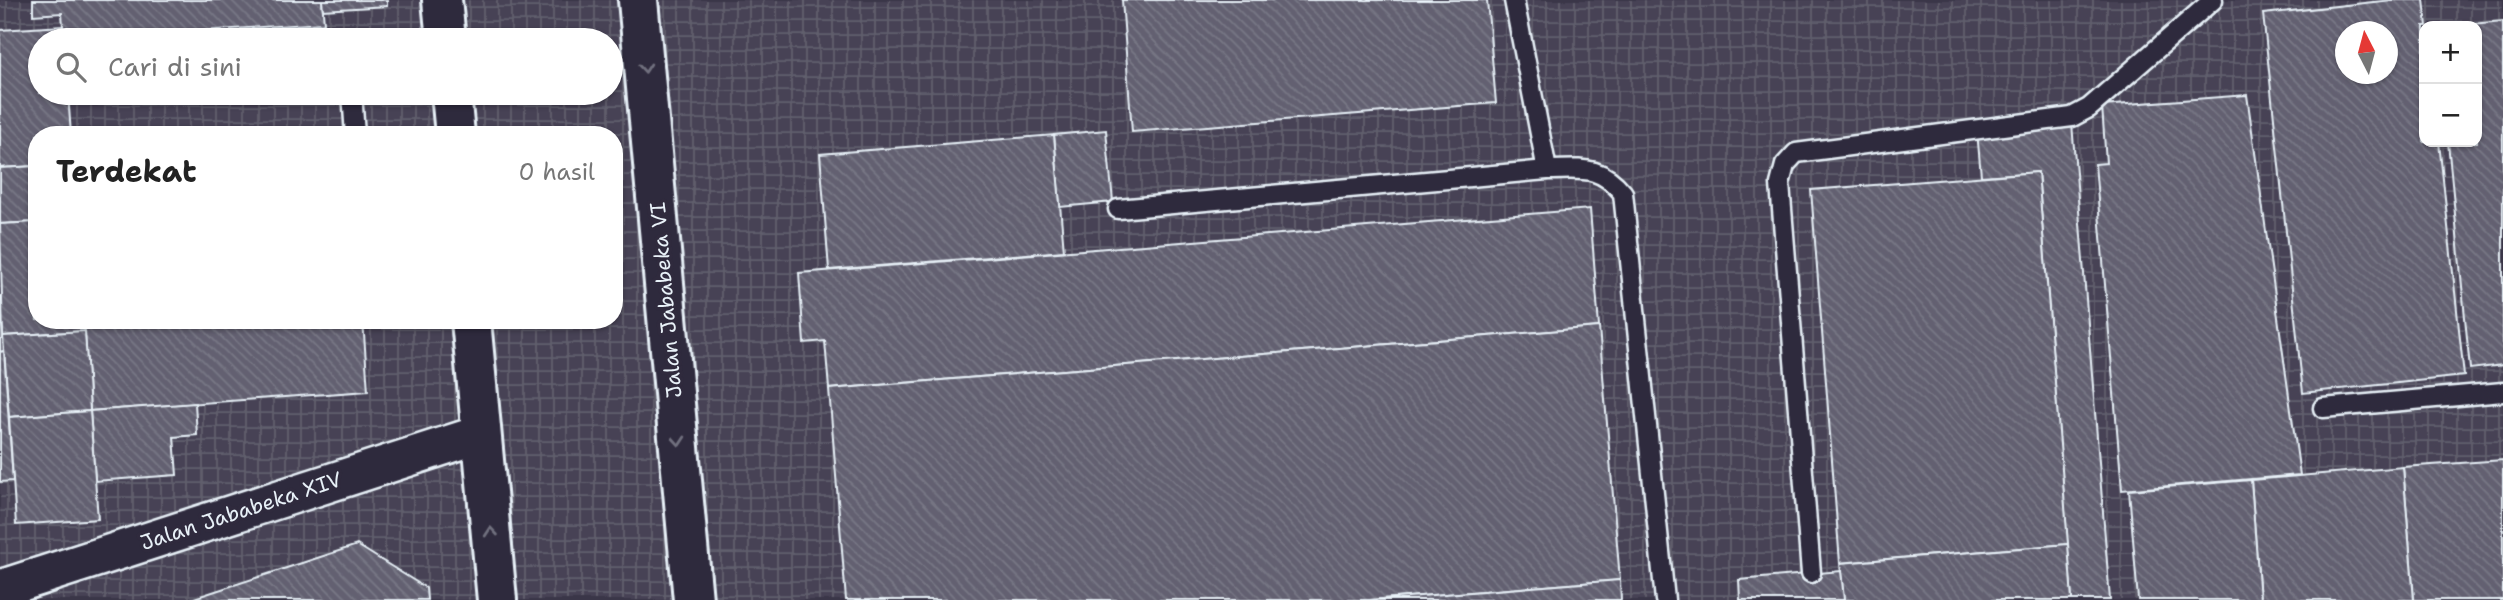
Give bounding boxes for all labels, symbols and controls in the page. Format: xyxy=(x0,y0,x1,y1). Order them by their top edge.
north arrow xyxy=(2335,21,2398,84)
map controls xyxy=(2419,21,2482,147)
button: + xyxy=(2419,21,2482,84)
search box xyxy=(28,28,623,105)
icon: search xyxy=(52,48,90,86)
text: Cari di sini xyxy=(108,49,242,84)
one-way arrow xyxy=(637,62,652,74)
button: − xyxy=(2419,84,2482,147)
text: Terdekat xyxy=(56,151,196,192)
text: 0 hasil xyxy=(519,157,595,187)
street label: Jalan Jababeka VI xyxy=(643,201,689,399)
one-way arrow xyxy=(671,436,686,447)
street label: Jalan Jababeka XIV xyxy=(137,465,345,557)
one-way arrow xyxy=(484,526,499,537)

